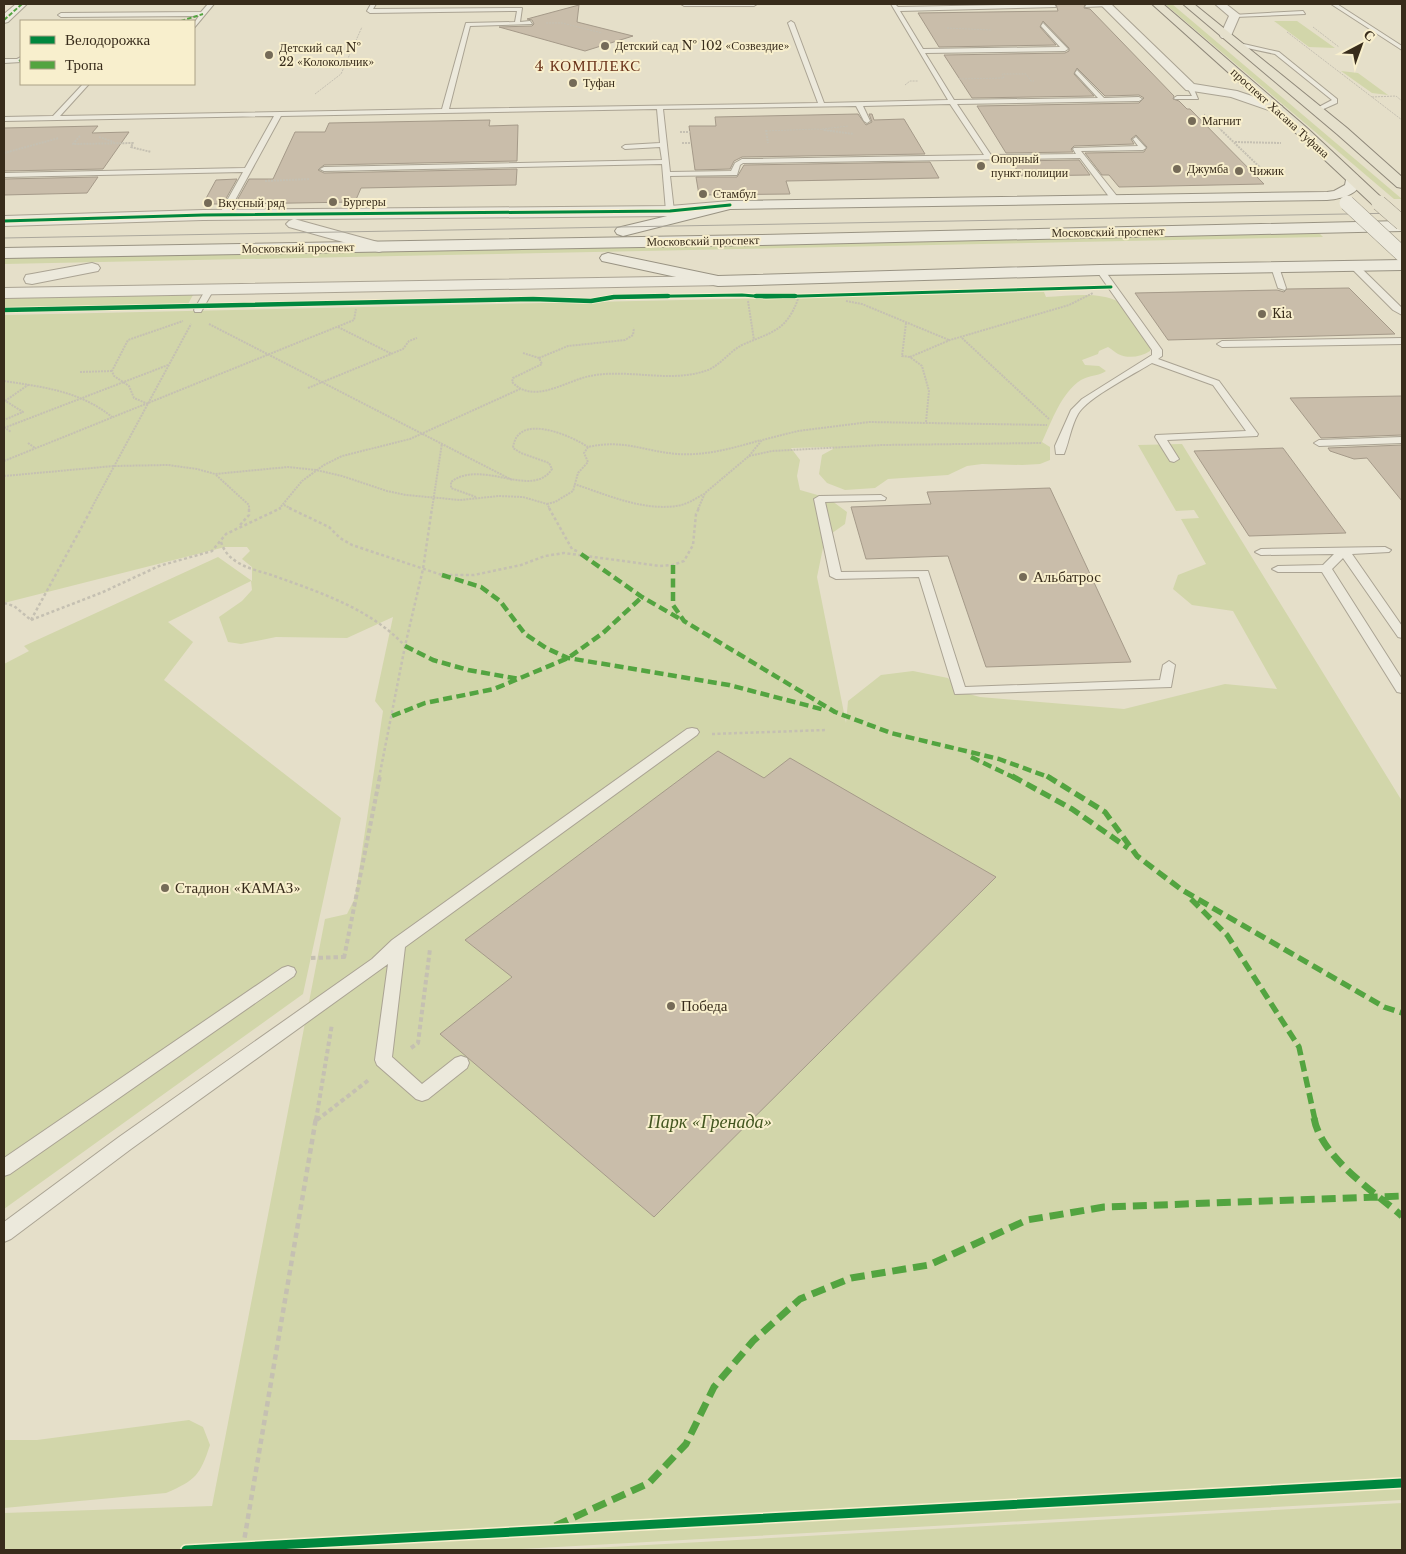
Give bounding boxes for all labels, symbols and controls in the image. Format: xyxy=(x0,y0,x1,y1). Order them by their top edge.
legend xyxy=(20,20,195,85)
north arrow xyxy=(1336,20,1386,70)
text: С xyxy=(1360,25,1379,45)
text: Велодорожка xyxy=(65,30,150,49)
place label: Детский сад № 102 «Созвездие» xyxy=(615,38,790,53)
place label: Детский сад № 22 «Колокольчик» xyxy=(279,40,374,69)
marker: Детский сад № 102 «Созвездие» xyxy=(599,40,611,52)
marker: Детский сад № 22 «Колокольчик» xyxy=(263,49,275,61)
text: Тропа xyxy=(65,55,104,74)
district label: 4 КОМПЛЕКС xyxy=(535,56,641,75)
street label: проспект Хасана Туфана xyxy=(1228,64,1333,161)
place label: Туфан xyxy=(583,75,616,90)
marker: Туфан xyxy=(567,77,579,89)
place label: Магнит xyxy=(1202,113,1242,128)
marker: Магнит xyxy=(1186,115,1198,127)
place label: Опорный пункт полиции xyxy=(991,151,1069,180)
marker: Опорный пункт полиции xyxy=(975,160,987,172)
place label: Джумба xyxy=(1187,161,1229,176)
marker: Джумба xyxy=(1171,163,1183,175)
place label: Чижик xyxy=(1249,163,1284,178)
marker: Чижик xyxy=(1233,165,1245,177)
place label: Стамбул xyxy=(713,186,756,201)
marker: Стамбул xyxy=(697,188,709,200)
place label: Бургеры xyxy=(343,194,386,209)
place label: Вкусный ряд xyxy=(218,195,285,210)
marker: Бургеры xyxy=(327,196,339,208)
marker: Вкусный ряд xyxy=(202,197,214,209)
street label: Московский проспект xyxy=(1051,223,1165,240)
street label: Московский проспект xyxy=(646,232,760,249)
street label: Московский проспект xyxy=(241,239,355,256)
place label: Kia xyxy=(1272,306,1292,321)
marker: Kia xyxy=(1256,308,1268,320)
place label: Альбатрос xyxy=(1033,567,1101,586)
marker: Альбатрос xyxy=(1017,571,1029,583)
place label: Стадион «КАМАЗ» xyxy=(175,878,301,897)
marker: Стадион «КАМАЗ» xyxy=(159,882,171,894)
place label: Победа xyxy=(681,996,728,1015)
marker: Победа xyxy=(665,1000,677,1012)
park label: Парк «Гренада» xyxy=(647,1111,772,1133)

